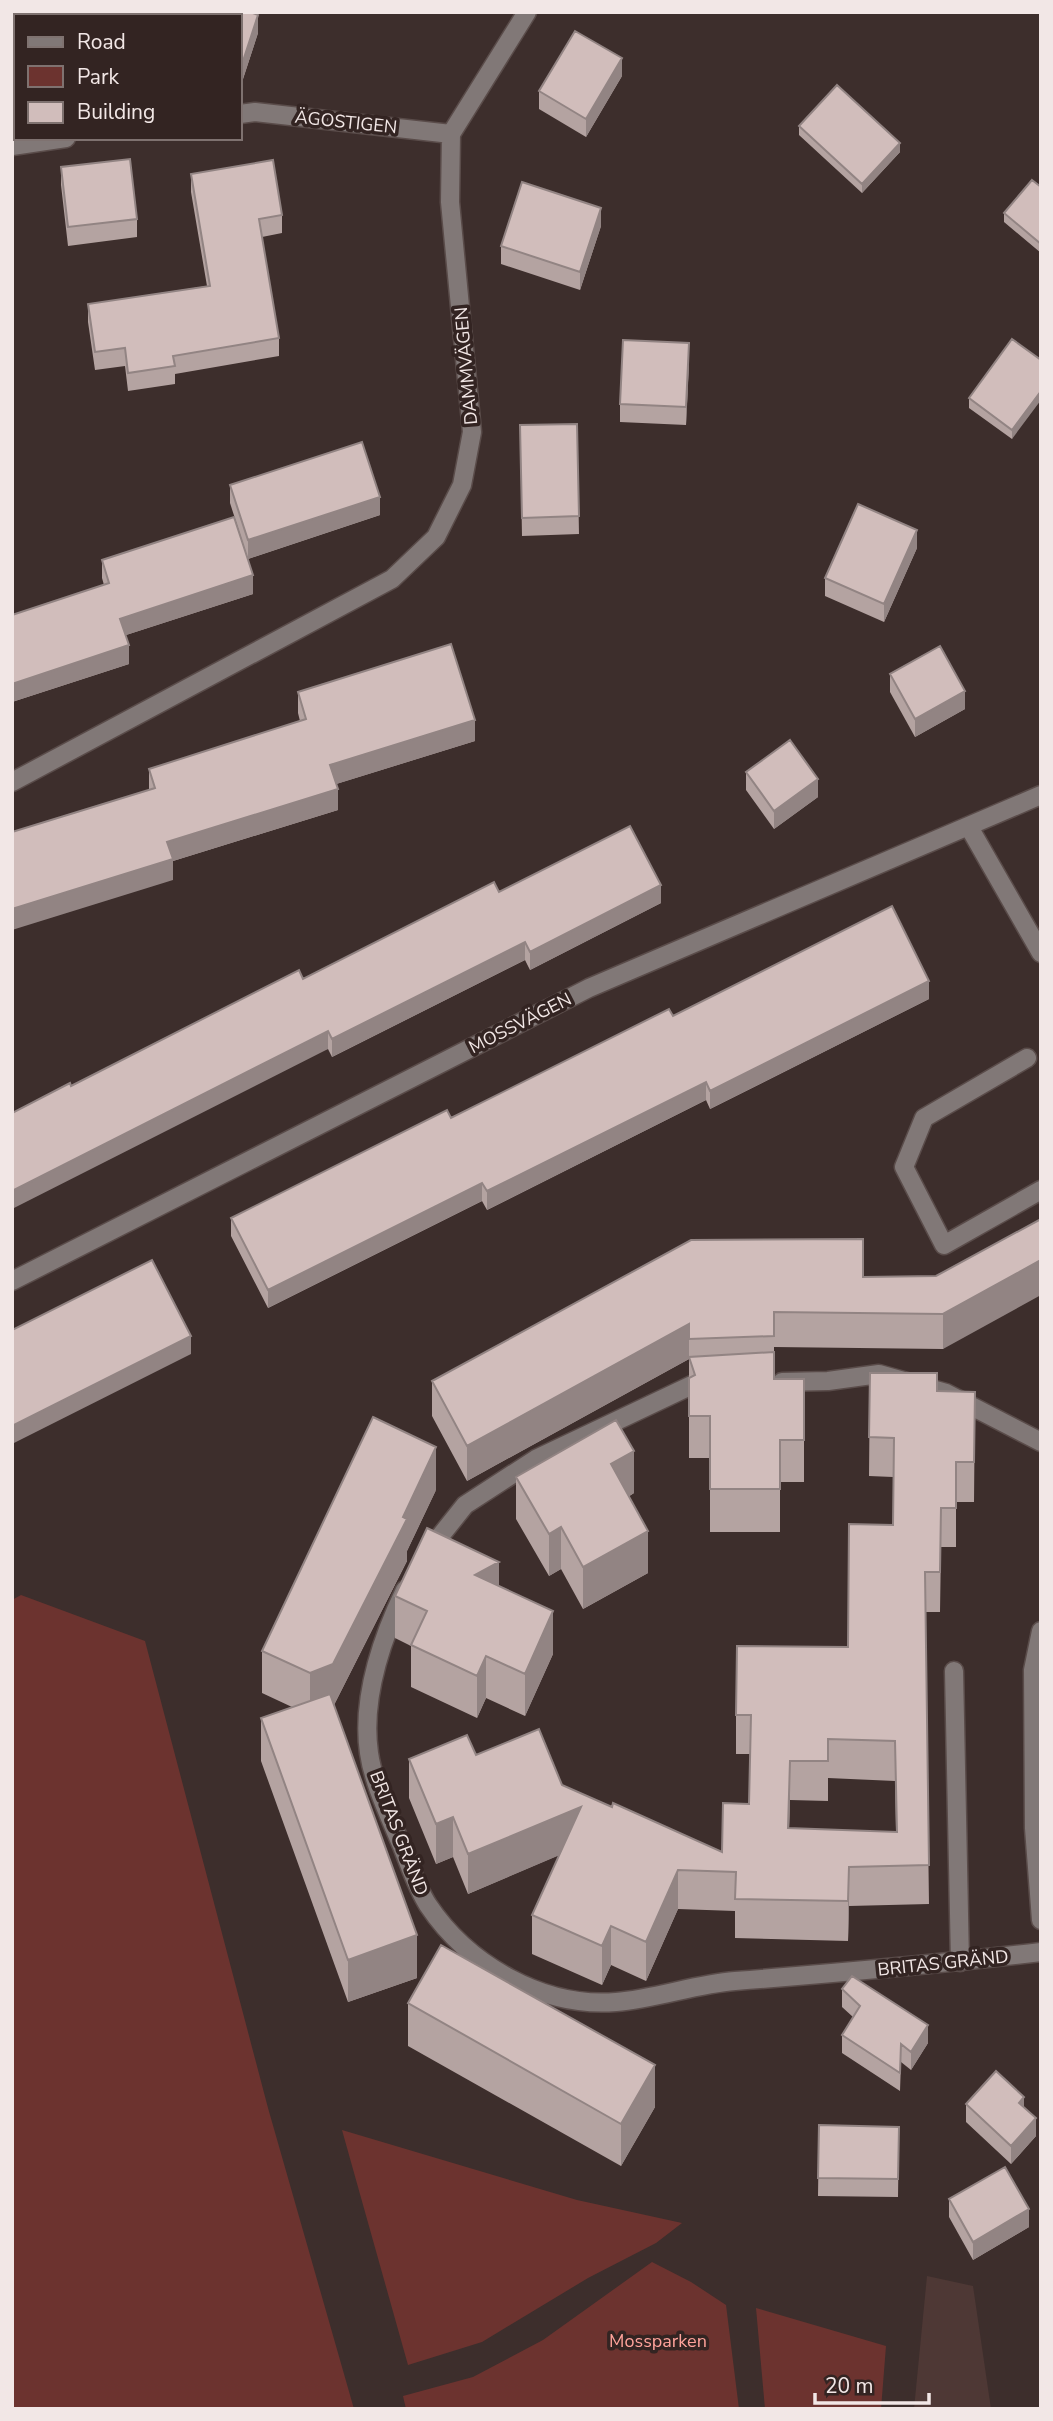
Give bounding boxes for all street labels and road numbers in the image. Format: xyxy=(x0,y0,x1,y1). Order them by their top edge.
street label: ÄGOSTIGEN xyxy=(294,105,398,139)
street label: DAMMVÄGEN xyxy=(449,306,483,426)
street label: MOSSVÄGEN xyxy=(465,987,575,1059)
street label: BRITAS GRÄND xyxy=(364,1767,434,1899)
street label: BRITAS GRÄND xyxy=(876,1944,1010,1982)

